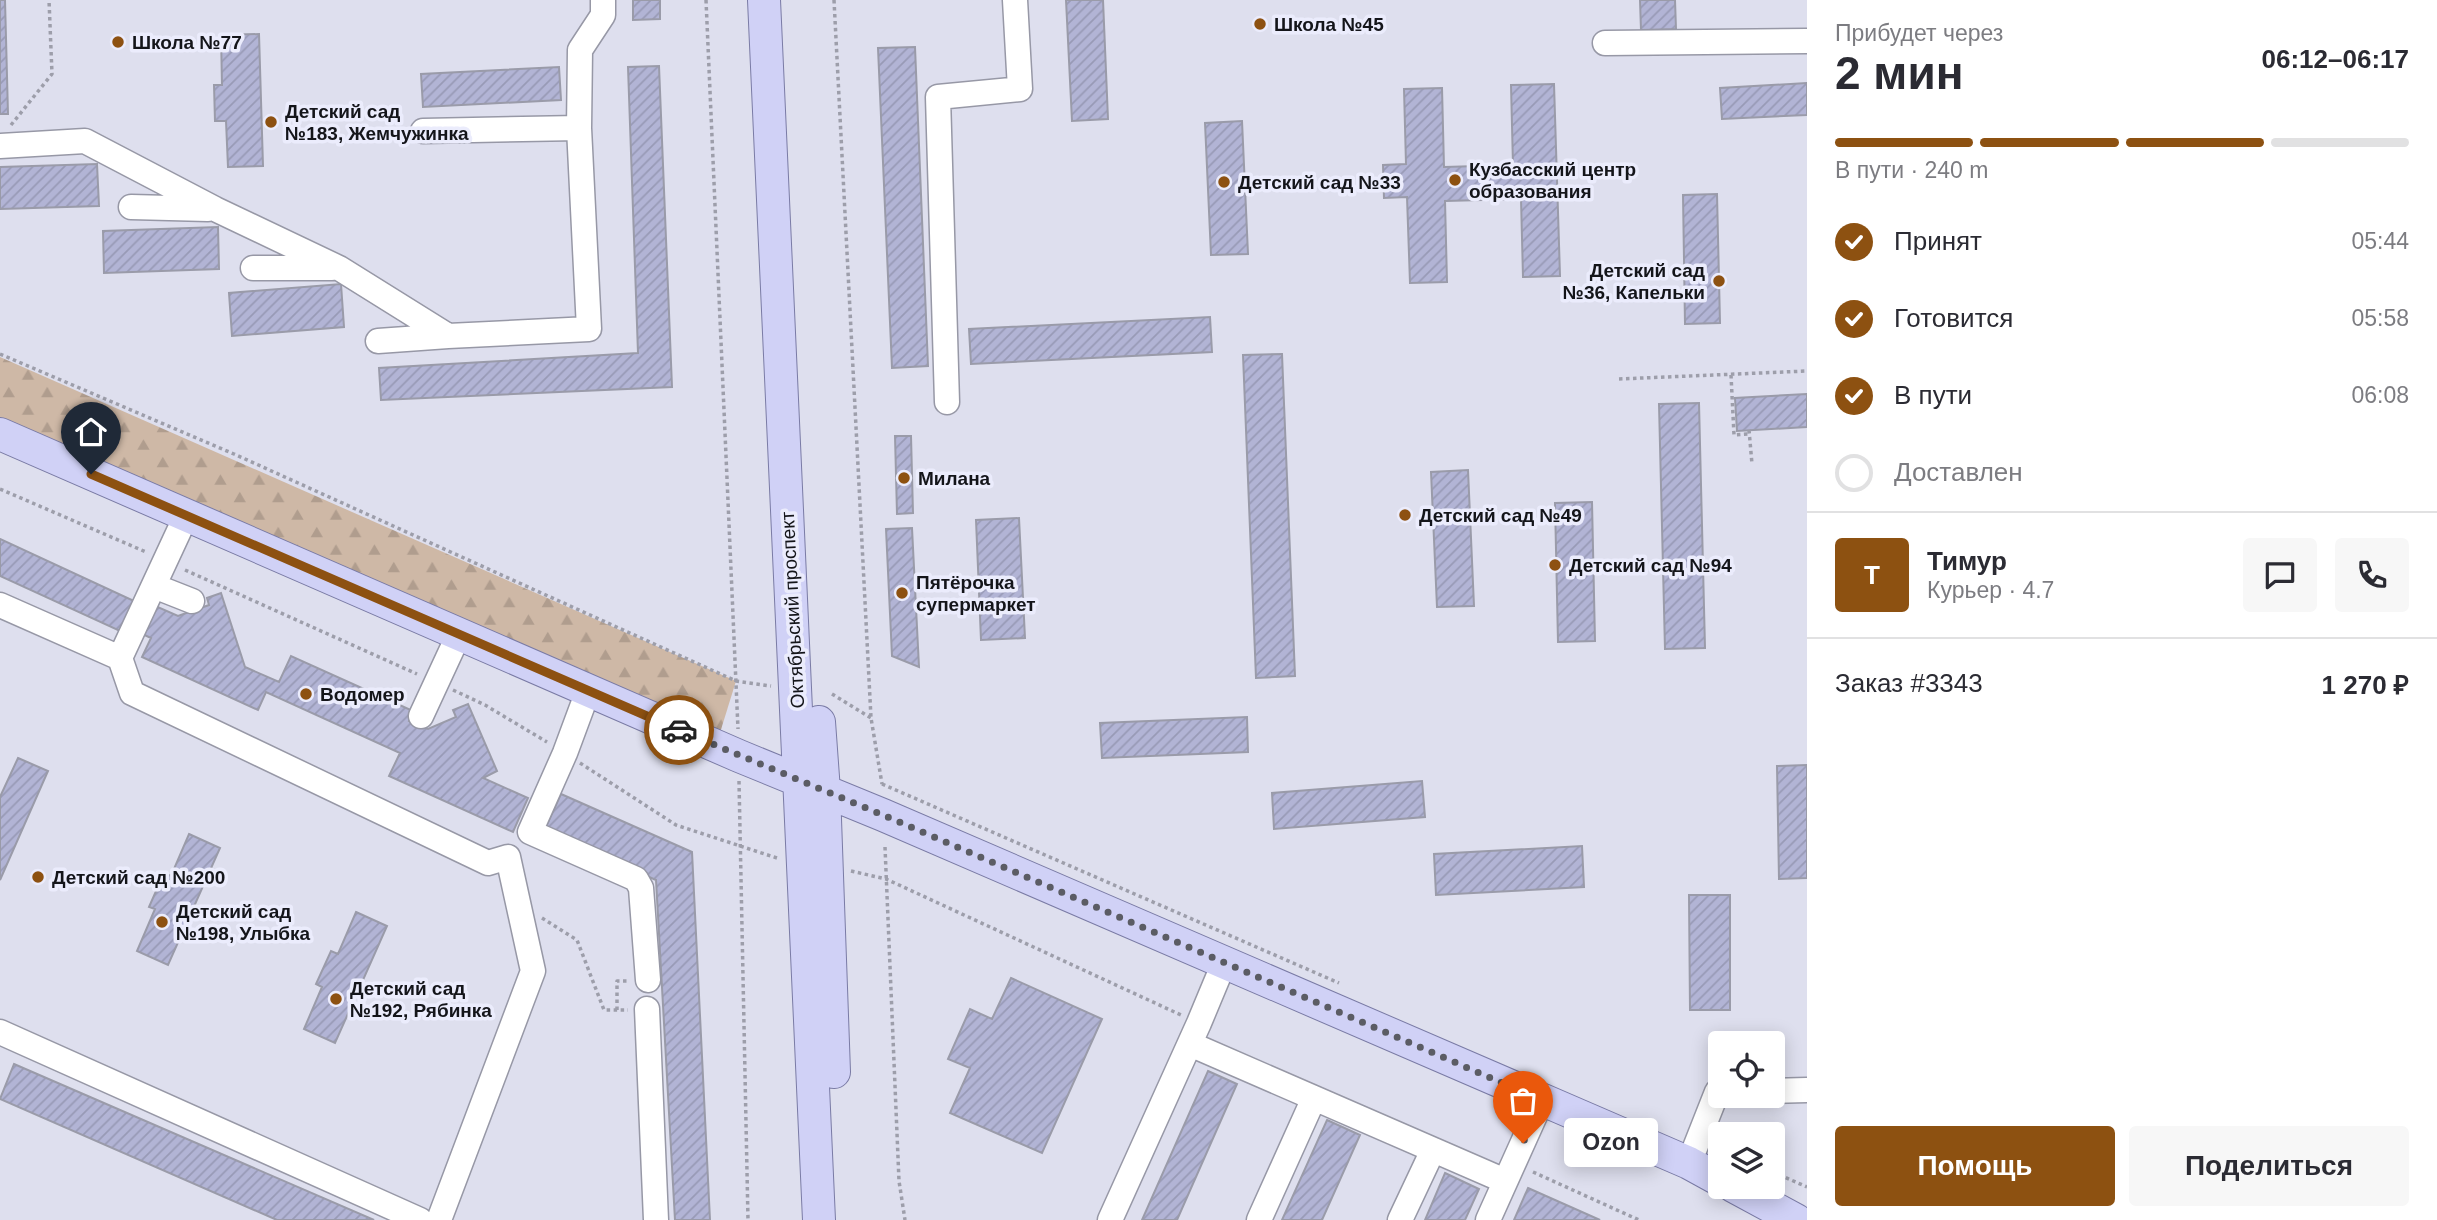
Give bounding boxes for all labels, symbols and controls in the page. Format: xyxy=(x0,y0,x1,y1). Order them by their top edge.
place label: Школа №45 xyxy=(1274,14,1384,35)
marker: Школа №45 xyxy=(1252,16,1268,32)
text: Прибудет через xyxy=(1835,20,2003,46)
place label: Школа №77 xyxy=(132,32,242,53)
marker: Школа №77 xyxy=(110,34,126,50)
text: 06:12–06:17 xyxy=(2262,44,2409,74)
text: 2 мин xyxy=(1835,47,1963,99)
place label: Детский сад №183, Жемчужинка xyxy=(285,101,469,144)
marker: Детский сад №183, Жемчужинка xyxy=(263,114,279,130)
text: В пути · 240 m xyxy=(1835,157,1988,183)
place label: Кузбасский центр образования xyxy=(1469,159,1636,202)
place label: Детский сад №33 xyxy=(1238,172,1401,193)
marker: Кузбасский центр образования xyxy=(1447,172,1463,188)
marker: Детский сад №33 xyxy=(1216,174,1232,190)
icon: check xyxy=(1835,223,1873,261)
text: Принят xyxy=(1894,226,1982,256)
text: 05:44 xyxy=(2351,228,2409,254)
place label: Детский сад №36, Капельки xyxy=(1563,260,1705,303)
marker: Детский сад №36, Капельки xyxy=(1711,273,1727,289)
icon: check xyxy=(1835,300,1873,338)
text: Готовится xyxy=(1894,303,2013,333)
text: 05:58 xyxy=(2351,305,2409,331)
icon: check xyxy=(1835,377,1873,415)
text: В пути xyxy=(1894,380,1972,410)
text: 06:08 xyxy=(2351,382,2409,408)
pin xyxy=(61,402,121,474)
icon: home xyxy=(72,413,110,451)
text: Доставлен xyxy=(1894,457,2023,487)
place label: Милана xyxy=(918,468,991,489)
marker: Милана xyxy=(896,470,912,486)
place label: Детский сад №49 xyxy=(1419,505,1582,526)
marker: Детский сад №49 xyxy=(1397,507,1413,523)
street label: Октябрьский проспект xyxy=(777,511,808,709)
button: chat xyxy=(2243,538,2317,612)
button: phone xyxy=(2335,538,2409,612)
text: Тимур xyxy=(1927,546,2007,576)
place label: Детский сад №94 xyxy=(1569,555,1732,576)
marker: Детский сад №94 xyxy=(1547,557,1563,573)
text: Т xyxy=(1864,560,1880,590)
place label: Пятёрочка супермаркет xyxy=(916,572,1036,615)
text: Курьер · 4.7 xyxy=(1927,577,2054,603)
marker: Пятёрочка супермаркет xyxy=(894,585,910,601)
text: Заказ #3343 xyxy=(1835,668,1983,698)
text: 1 270 ₽ xyxy=(2322,670,2409,700)
place label: Водомер xyxy=(320,684,405,705)
marker: Водомер xyxy=(298,686,314,702)
courier xyxy=(644,695,714,765)
icon: car xyxy=(660,711,698,749)
place label: Детский сад №200 xyxy=(52,867,225,888)
marker: Детский сад №200 xyxy=(30,869,46,885)
place label: Детский сад №198, Улыбка xyxy=(176,901,311,944)
marker: Детский сад №198, Улыбка xyxy=(154,914,170,930)
place label: Детский сад №192, Рябинка xyxy=(350,978,492,1021)
marker: Детский сад №192, Рябинка xyxy=(328,991,344,1007)
map controls xyxy=(1708,1031,1785,1199)
button: locate xyxy=(1708,1031,1785,1108)
pin xyxy=(1493,1071,1553,1143)
icon: bag xyxy=(1504,1082,1542,1120)
callout: Ozon xyxy=(1565,1118,1660,1168)
button: layers xyxy=(1708,1122,1785,1199)
button: Помощь xyxy=(1835,1126,2115,1206)
button: Поделиться xyxy=(2129,1126,2409,1206)
text: Ozon xyxy=(1582,1129,1640,1155)

